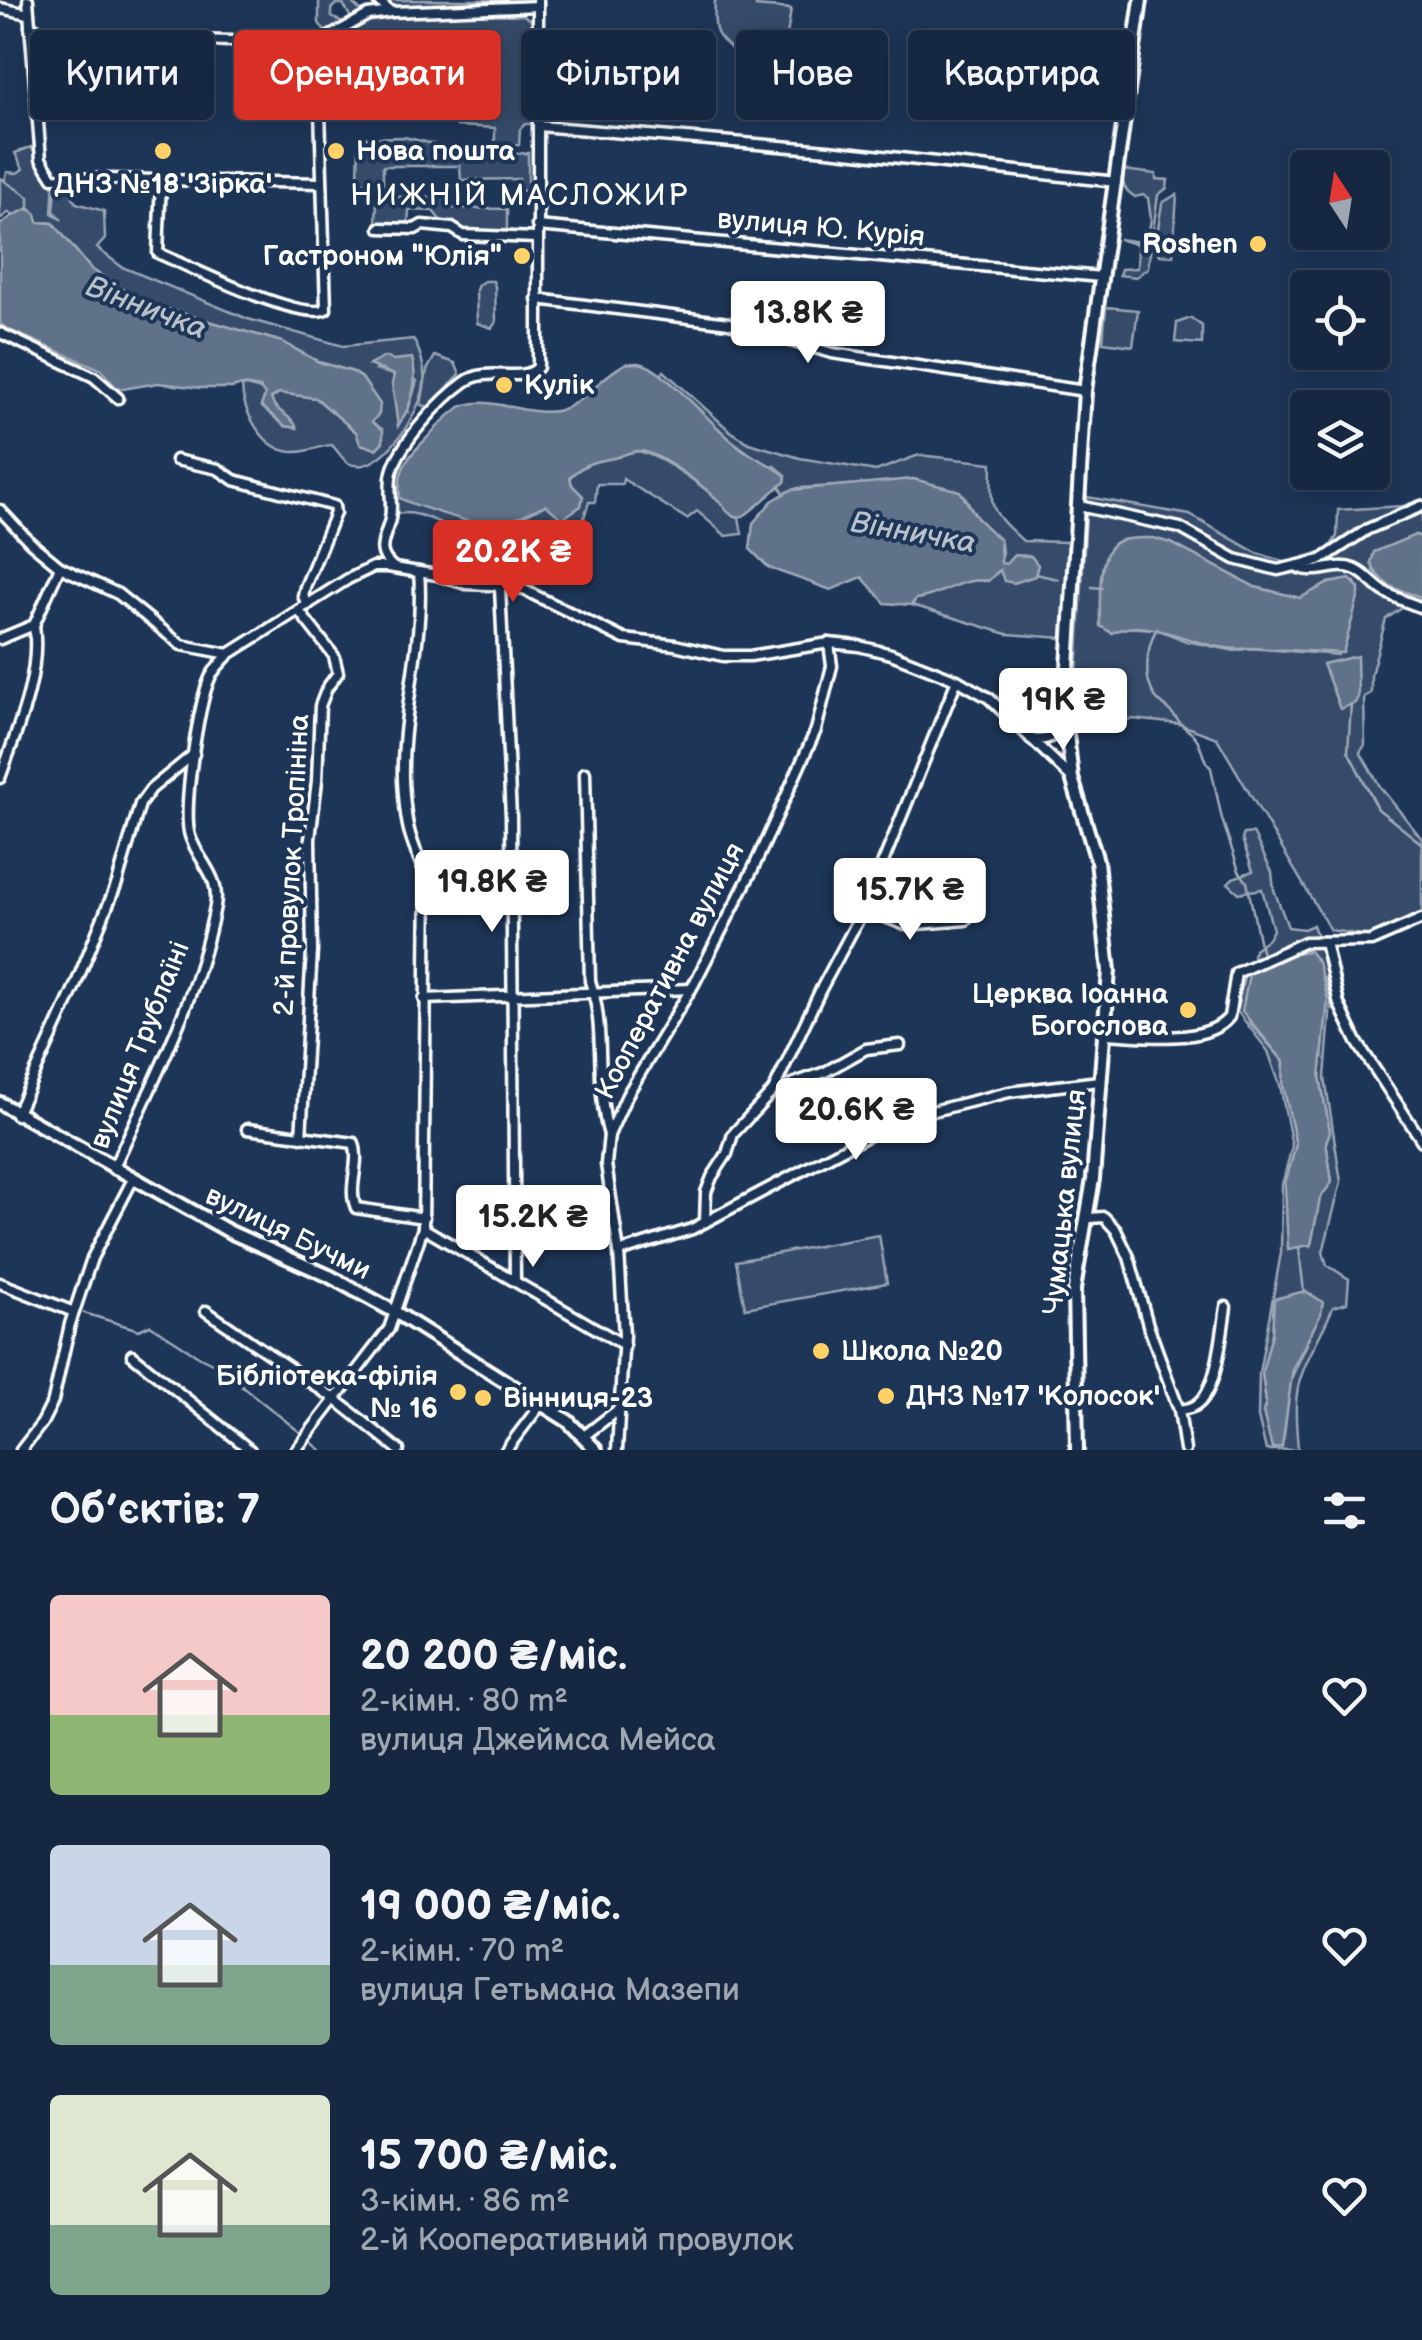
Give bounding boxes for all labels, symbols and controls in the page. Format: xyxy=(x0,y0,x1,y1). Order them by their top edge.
chip: Купити xyxy=(30,30,214,120)
chip: Орендувати xyxy=(234,30,501,120)
chip: Фільтри xyxy=(521,30,716,120)
chip: Нове xyxy=(736,30,888,120)
chip: Квартира xyxy=(908,30,1135,120)
place label: Нова пошта xyxy=(356,135,516,168)
marker: ДНЗ №18 'Зірка' xyxy=(152,140,174,162)
marker: Нова пошта xyxy=(325,140,347,162)
north arrow xyxy=(1290,150,1390,250)
map controls xyxy=(1290,150,1390,490)
place label: ДНЗ №18 'Зірка' xyxy=(54,168,272,201)
district label: НИЖНІЙ МАСЛОЖИР xyxy=(350,178,690,214)
street label: вулиця Ю. Курія xyxy=(716,202,926,254)
place label: Roshen xyxy=(1142,228,1238,261)
marker: Roshen xyxy=(1247,233,1269,255)
place label: Гастроном "Юлія" xyxy=(262,240,502,273)
marker: Гастроном "Юлія" xyxy=(511,245,533,267)
water label: Вінничка xyxy=(81,269,211,347)
button: locate xyxy=(1290,270,1390,370)
pin: 13.8K ₴ xyxy=(716,281,900,366)
text: 13.8K ₴ xyxy=(753,294,863,333)
place label: Кулік xyxy=(524,369,595,402)
marker: Кулік xyxy=(493,374,515,396)
button: layers xyxy=(1290,390,1390,490)
water label: Вінничка xyxy=(848,504,978,562)
pin: 20.2K ₴ xyxy=(421,520,605,605)
text: 20.2K ₴ xyxy=(455,533,571,572)
pin: 19K ₴ xyxy=(993,668,1133,753)
text: 19K ₴ xyxy=(1021,681,1105,720)
street label: 2-й провулок Тропініна xyxy=(268,713,316,1017)
street label: Кооперативна вулиця xyxy=(588,837,752,1105)
pin: 19.8K ₴ xyxy=(400,850,584,935)
pin: 15.7K ₴ xyxy=(818,858,1002,943)
text: 19.8K ₴ xyxy=(437,863,547,902)
text: 15.7K ₴ xyxy=(856,871,964,910)
street label: вулиця Трублаїні xyxy=(83,936,197,1154)
place label: Церква Іоанна Богослова xyxy=(972,978,1169,1043)
marker: Церква Іоанна Богослова xyxy=(1177,999,1199,1021)
pin: 20.6K ₴ xyxy=(764,1078,948,1163)
street label: Чумацька вулиця xyxy=(1037,1088,1093,1316)
text: 20.6K ₴ xyxy=(798,1091,914,1130)
street label: вулиця Бучми xyxy=(200,1179,376,1287)
pin: 15.2K ₴ xyxy=(441,1185,625,1270)
text: 15.2K ₴ xyxy=(478,1198,588,1237)
place label: Школа №20 xyxy=(841,1335,1003,1368)
marker: Школа №20 xyxy=(810,1340,832,1362)
place label: Бібліотека-філія № 16 xyxy=(216,1360,438,1425)
place label: ДНЗ №17 'Колосок' xyxy=(906,1380,1160,1413)
marker: Бібліотека-філія № 16 xyxy=(447,1381,469,1403)
place label: Вінниця-23 xyxy=(503,1382,653,1415)
marker: ДНЗ №17 'Колосок' xyxy=(875,1385,897,1407)
marker: Вінниця-23 xyxy=(472,1387,494,1409)
icon: filters xyxy=(1317,1483,1372,1538)
text: Об’єктів: 7 xyxy=(50,1485,260,1536)
text: 20 200 ₴/міс. xyxy=(360,1631,627,1682)
icon: home xyxy=(130,1635,250,1755)
icon: heart xyxy=(1317,1668,1372,1723)
text: 2-кімн. · 80 m² xyxy=(360,1682,568,1721)
text: вулиця Джеймса Мейса xyxy=(360,1721,716,1760)
text: 19 000 ₴/міс. xyxy=(360,1881,621,1932)
icon: home xyxy=(130,1885,250,2005)
icon: heart xyxy=(1317,1918,1372,1973)
text: 2-кімн. · 70 m² xyxy=(360,1932,564,1971)
text: вулиця Гетьмана Мазепи xyxy=(360,1971,740,2010)
text: 15 700 ₴/міс. xyxy=(360,2131,617,2182)
icon: home xyxy=(130,2135,250,2255)
icon: heart xyxy=(1317,2168,1372,2223)
text: 3-кімн. · 86 m² xyxy=(360,2182,570,2221)
text: 2-й Кооперативний провулок xyxy=(360,2221,794,2260)

